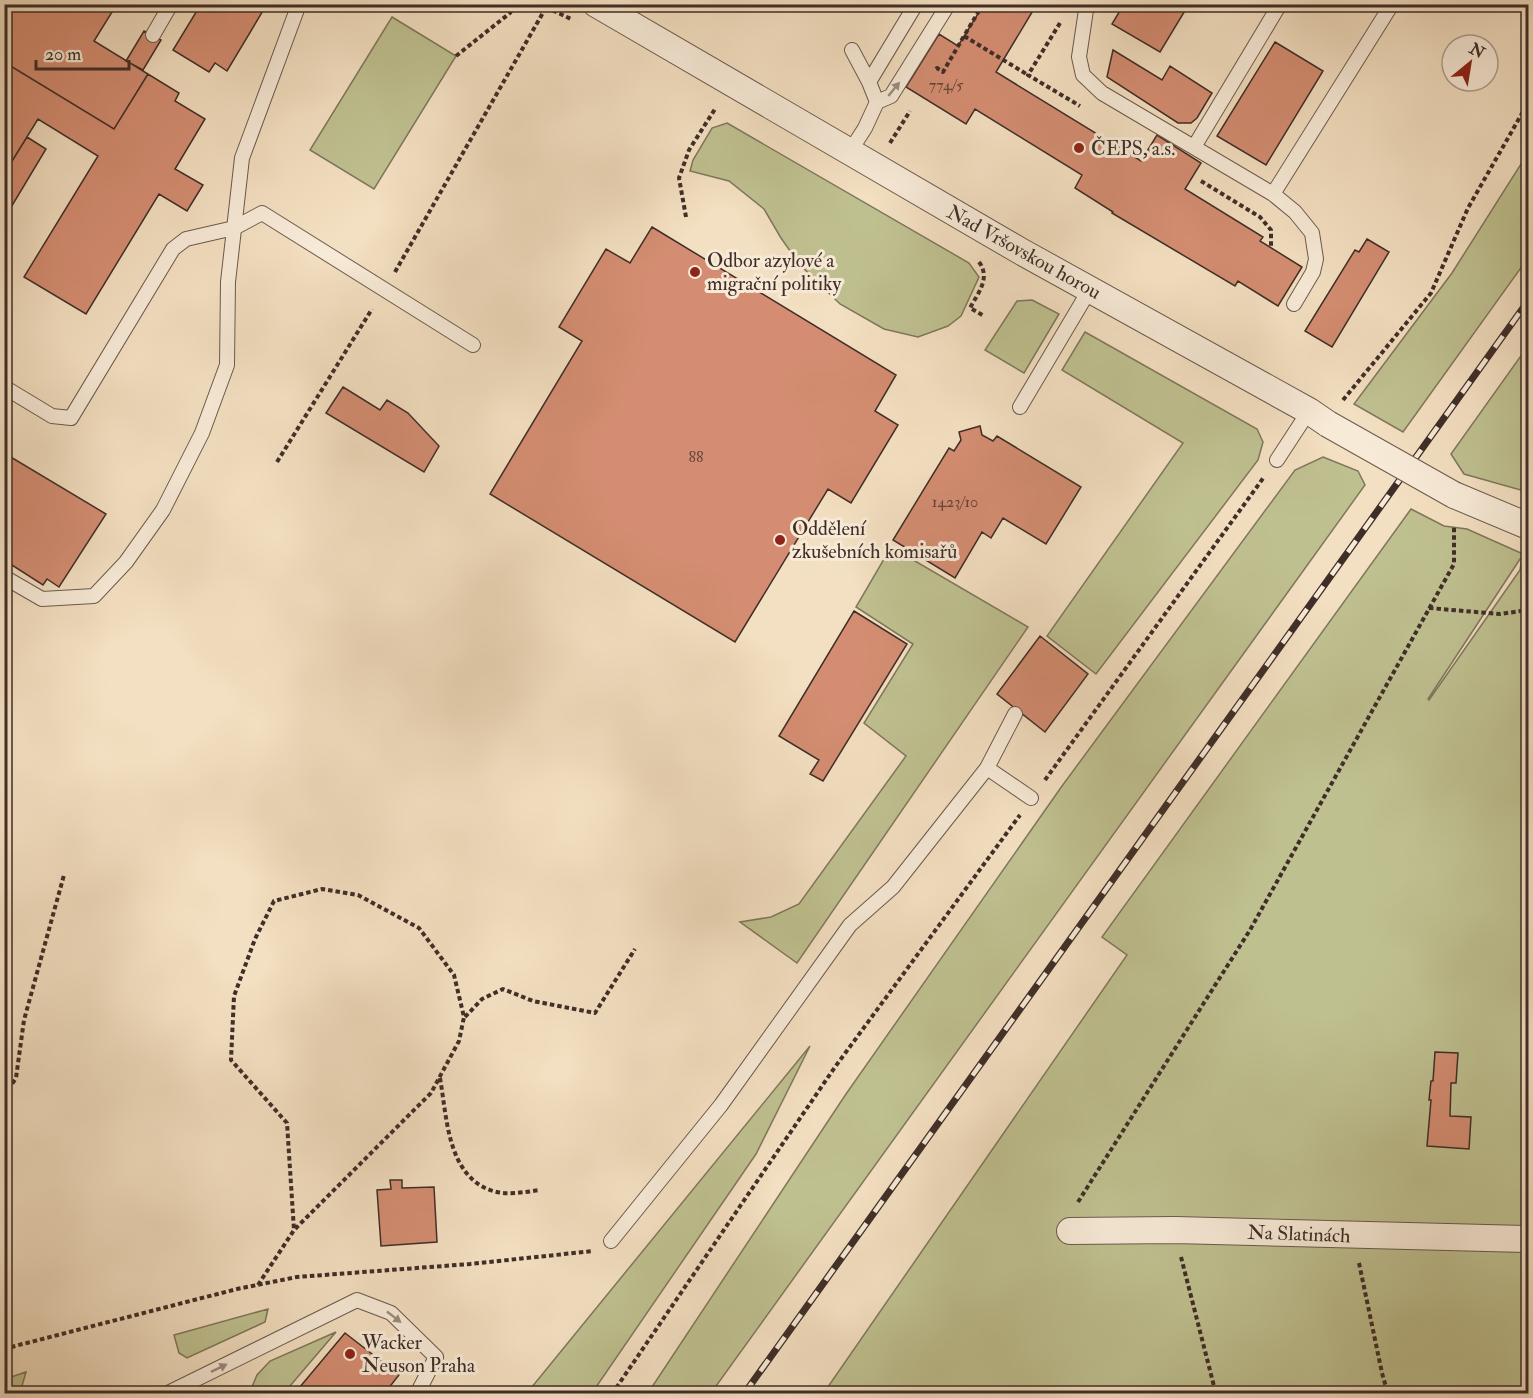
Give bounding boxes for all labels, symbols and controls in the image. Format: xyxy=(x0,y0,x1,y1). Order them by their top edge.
scale bar xyxy=(36,33,129,71)
north arrow xyxy=(1440,33,1500,93)
text: N xyxy=(1465,38,1489,63)
text: 20 m xyxy=(45,43,81,66)
house number: 774/5 xyxy=(929,75,963,95)
one-way arrow xyxy=(887,81,900,97)
place label: ČEPS, a.s. xyxy=(1091,135,1175,161)
marker: ČEPS, a.s. xyxy=(1072,141,1086,155)
street label: Nad Vršovskou horou xyxy=(943,199,1105,305)
place label: Odbor azylové a migrační politiky xyxy=(707,248,843,297)
marker: Odbor azylové a migrační politiky xyxy=(688,265,702,279)
house number: 88 xyxy=(688,447,704,467)
house number: 1423/10 xyxy=(932,492,978,512)
place label: Oddělení zkušebních komisařů xyxy=(792,516,957,564)
marker: Oddělení zkušebních komisařů xyxy=(773,533,787,547)
street label: Na Slatinách xyxy=(1247,1220,1352,1248)
one-way arrow xyxy=(386,1311,402,1324)
place label: Wacker Neuson Praha xyxy=(361,1330,476,1378)
marker: Wacker Neuson Praha xyxy=(343,1347,357,1361)
one-way arrow xyxy=(210,1363,227,1372)

